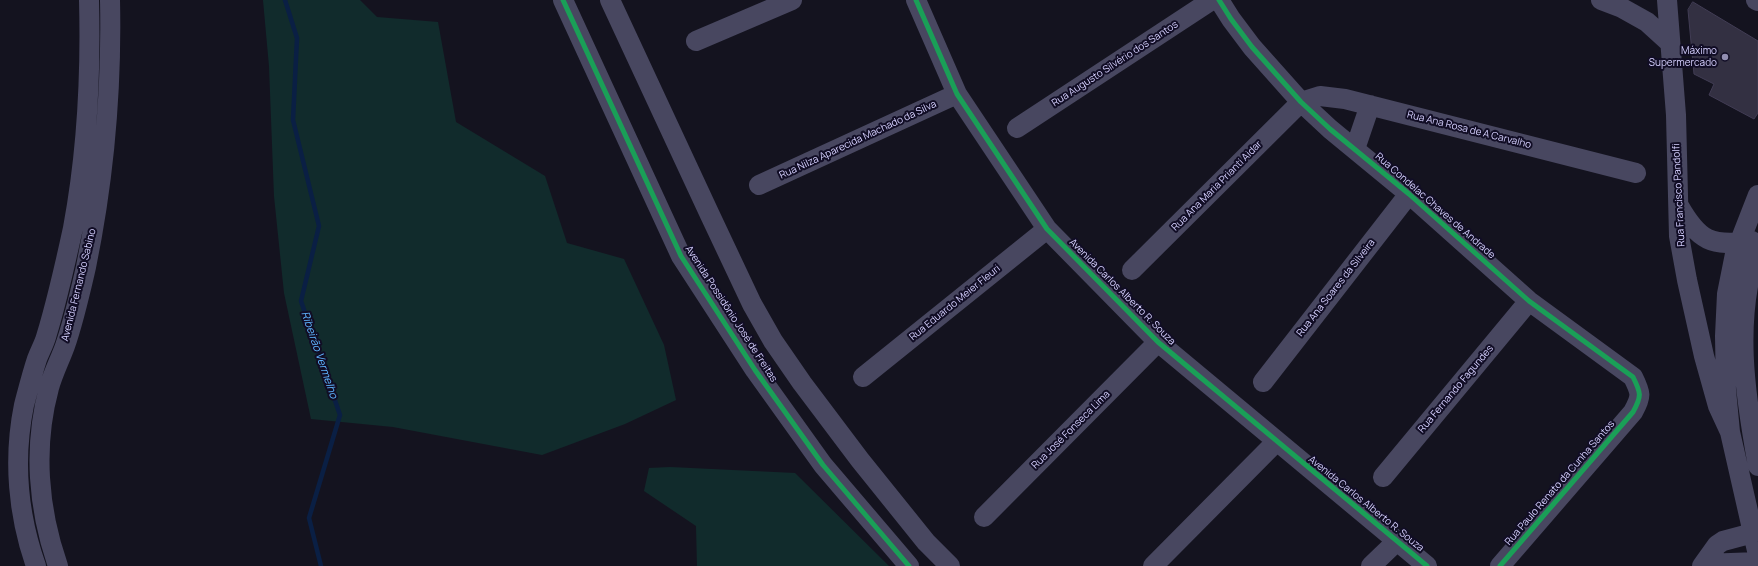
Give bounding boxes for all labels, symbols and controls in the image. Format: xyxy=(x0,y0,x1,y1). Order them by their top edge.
street label: Rua Augusto Silvério dos Santos xyxy=(1050,19,1180,109)
place label: Máximo Supermercado xyxy=(1649,45,1717,68)
marker: Máximo Supermercado xyxy=(1720,52,1730,62)
street label: Rua Nilza Aparecida Machado da Silva xyxy=(778,98,938,182)
street label: Rua Ana Rosa de A Carvalho xyxy=(1406,109,1532,151)
street label: Rua Ana Maria Prianti Aidar xyxy=(1169,138,1265,234)
street label: Rua Francisco Pandolfi xyxy=(1670,143,1688,247)
street label: Rua Condelac Chaves de Andrade xyxy=(1373,151,1497,261)
street label: Avenida Fernando Sabino xyxy=(59,227,99,343)
street label: Avenida Carlos Alberto R. Souza xyxy=(1066,236,1178,348)
street label: Rua Ana Soares da Silveira xyxy=(1294,237,1378,339)
street label: Avenida Possidônio José de Freitas xyxy=(682,244,780,384)
street label: Rua Eduardo Meier Fleuri xyxy=(907,263,1003,343)
water label: Ribeirão Vermelho xyxy=(298,310,340,400)
street label: Rua Fernando Fagundes xyxy=(1416,343,1496,435)
street label: Rua José Fonseca Lima xyxy=(1029,388,1113,472)
street label: Rua Paulo Renato da Cunha Santos xyxy=(1503,418,1617,548)
street label: Avenida Carlos Alberto R. Souza xyxy=(1306,454,1426,554)

